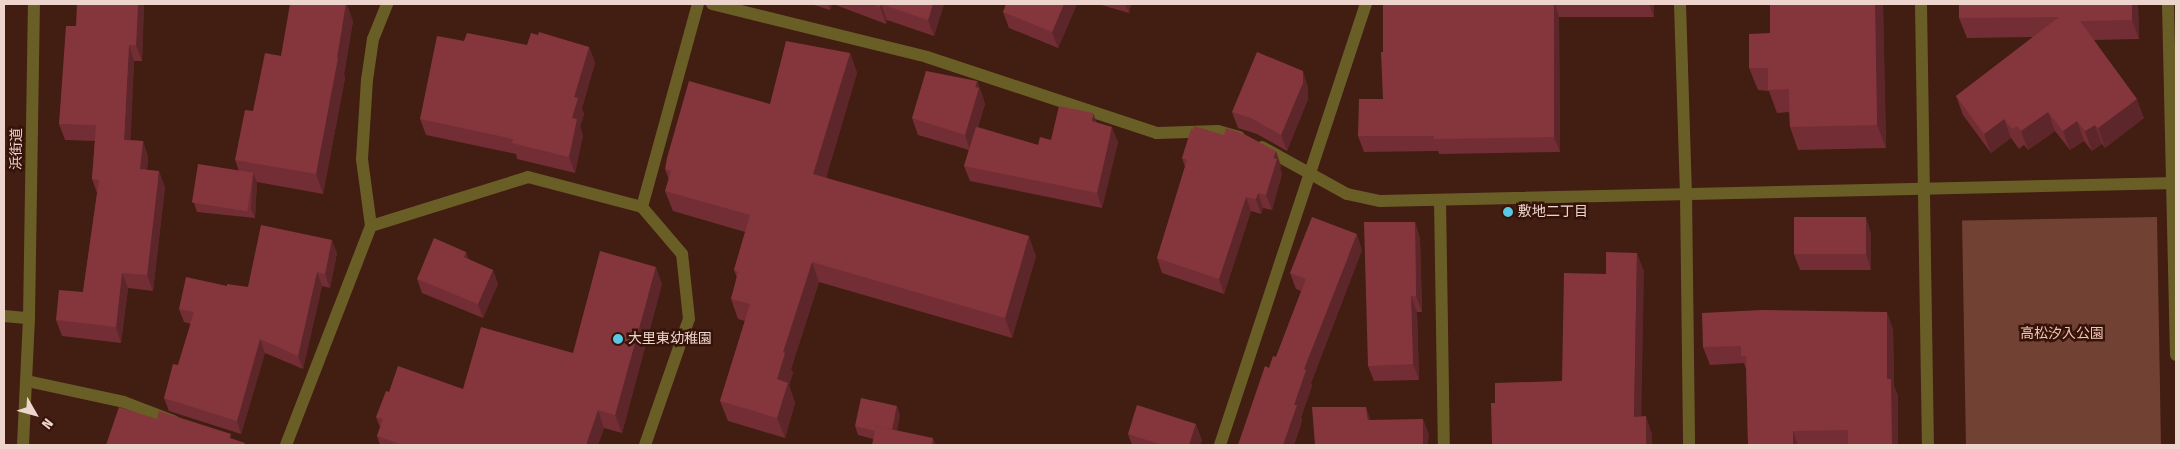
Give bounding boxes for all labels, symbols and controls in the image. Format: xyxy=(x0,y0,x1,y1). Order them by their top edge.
street label: 浜街道 xyxy=(8,128,26,170)
place label: 敷地二丁目 xyxy=(1518,204,1588,220)
marker: 敷地二丁目 xyxy=(1502,206,1514,218)
park label: 高松汐入公園 xyxy=(2020,326,2104,342)
place label: 大里東幼稚園 xyxy=(628,331,712,347)
marker: 大里東幼稚園 xyxy=(612,333,624,345)
north arrow xyxy=(10,389,60,439)
text: N xyxy=(38,415,56,432)

